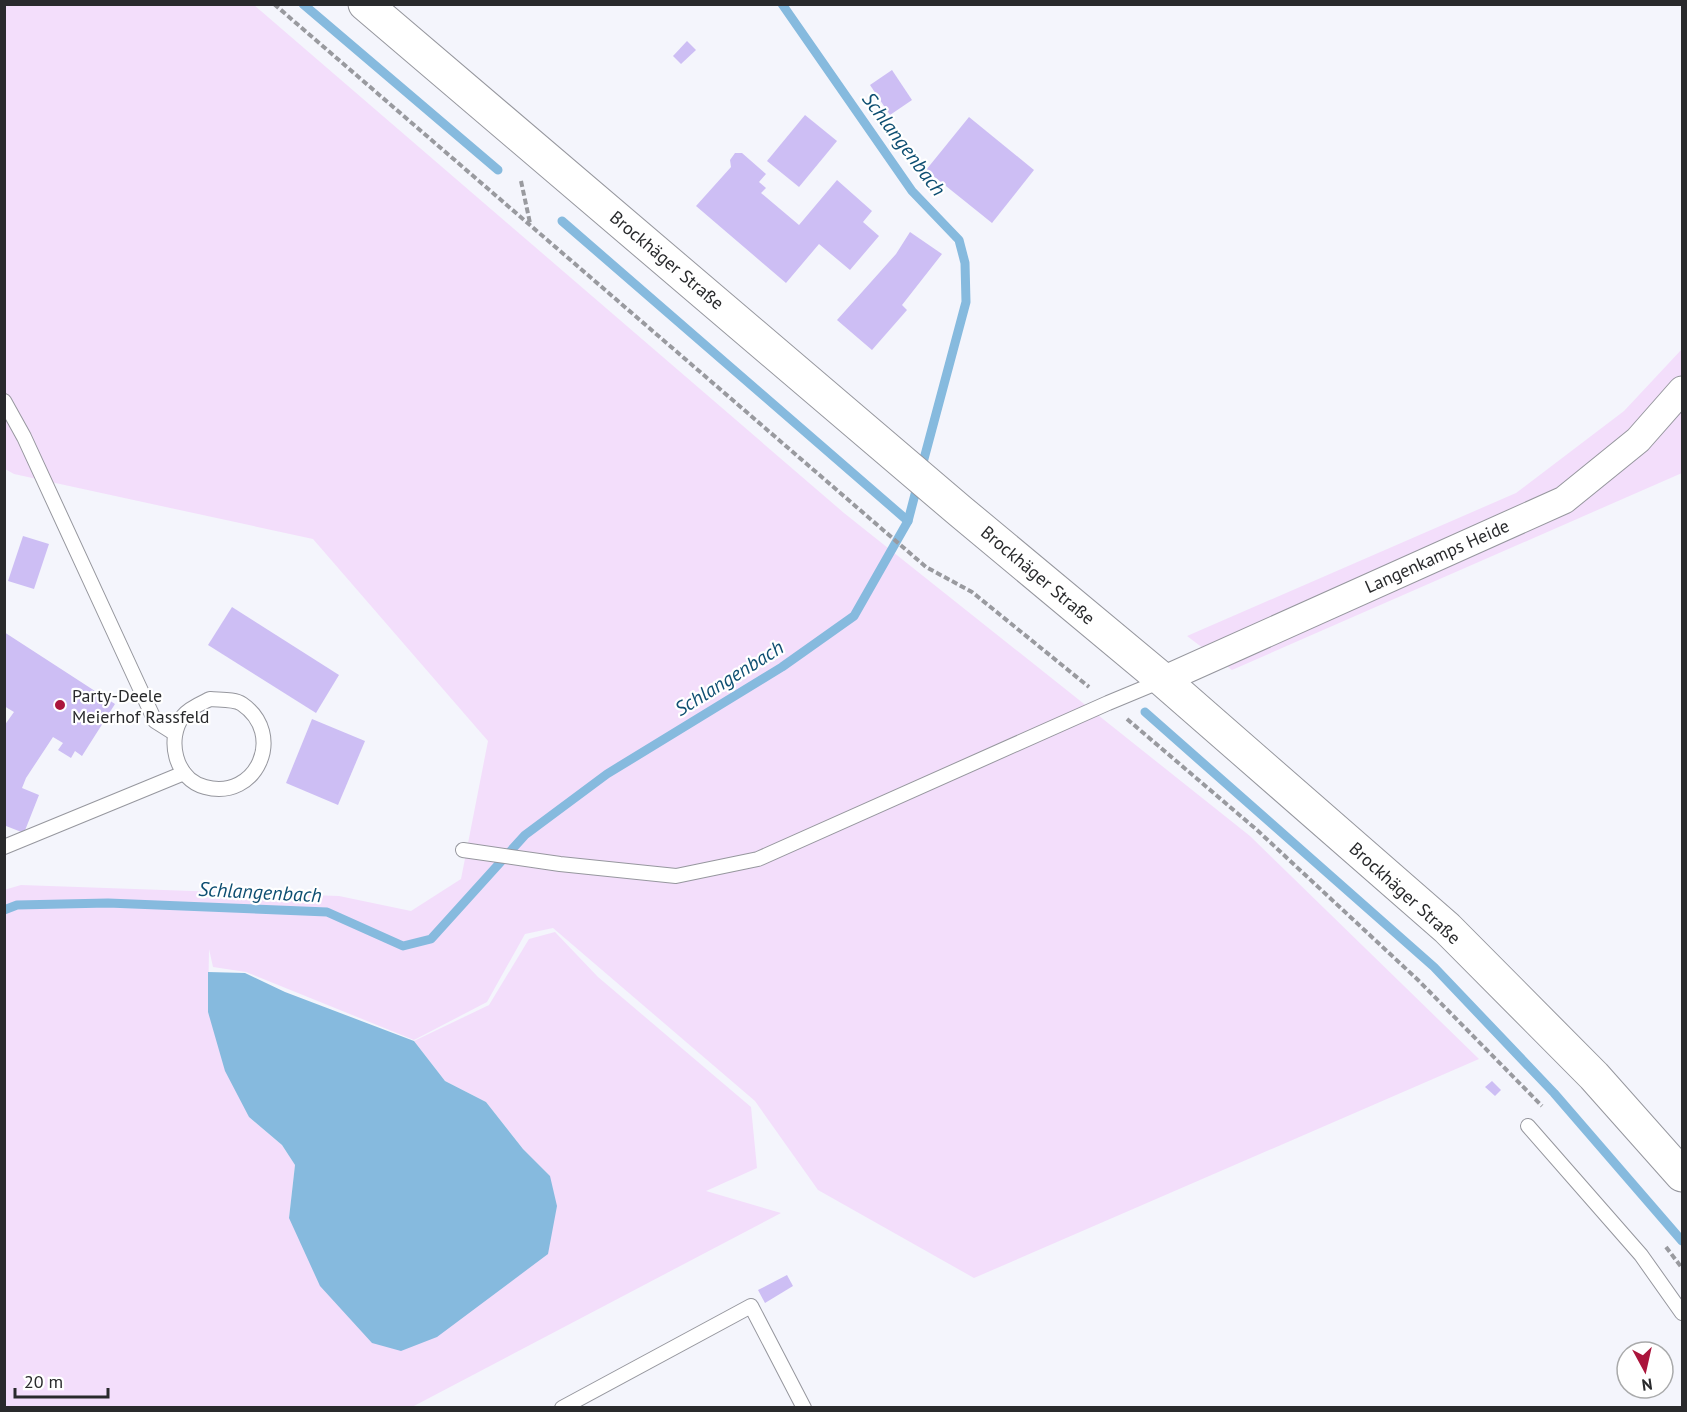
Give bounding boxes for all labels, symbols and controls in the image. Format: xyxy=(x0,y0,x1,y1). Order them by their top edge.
water label: Schlangenbach xyxy=(856,87,952,201)
street label: Brockhäger Straße xyxy=(605,206,729,314)
street label: Langenkamps Heide xyxy=(1361,514,1513,598)
street label: Brockhäger Straße xyxy=(976,521,1100,629)
water label: Schlangenbach xyxy=(670,634,788,722)
place label: Party-Deele Meierhof Rassfeld xyxy=(72,684,210,728)
marker: Party-Deele Meierhof Rassfeld xyxy=(53,698,67,712)
street label: Brockhäger Straße xyxy=(1345,837,1465,949)
water label: Schlangenbach xyxy=(198,876,322,908)
north arrow xyxy=(1615,1340,1675,1400)
scale bar xyxy=(15,1361,108,1399)
text: 20 m xyxy=(24,1370,63,1393)
text: N xyxy=(1640,1374,1654,1395)

